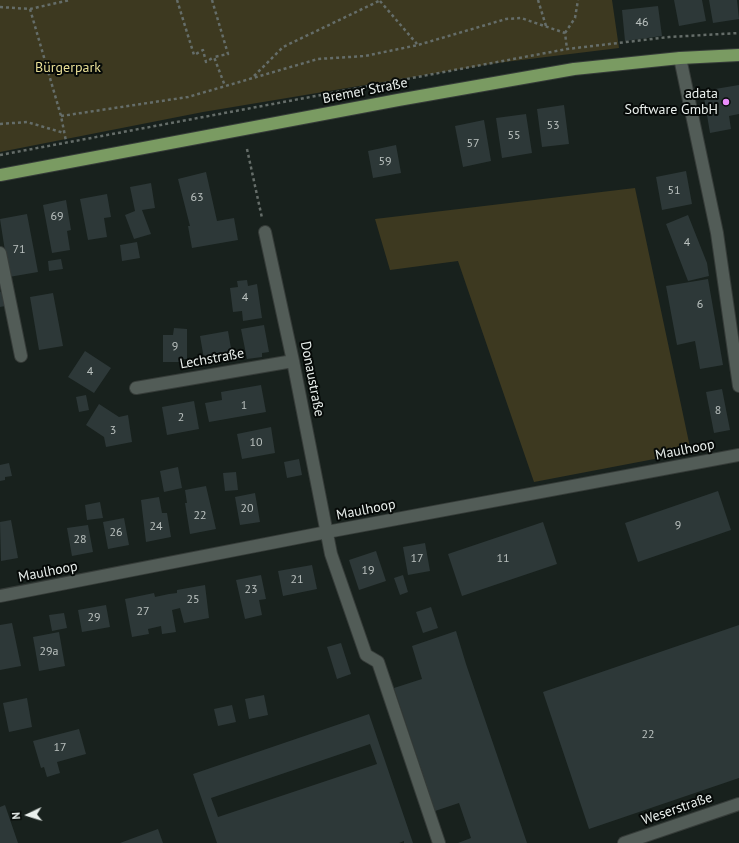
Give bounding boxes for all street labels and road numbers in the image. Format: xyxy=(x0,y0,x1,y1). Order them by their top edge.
street label: Bremer Straße xyxy=(321,75,409,107)
street label: Donaustraße xyxy=(296,340,328,418)
street label: Lechstraße xyxy=(178,345,246,373)
street label: Maulhoop xyxy=(654,436,716,464)
street label: Maulhoop xyxy=(335,496,397,524)
street label: Maulhoop xyxy=(17,558,79,586)
street label: Weserstraße xyxy=(639,789,715,829)

